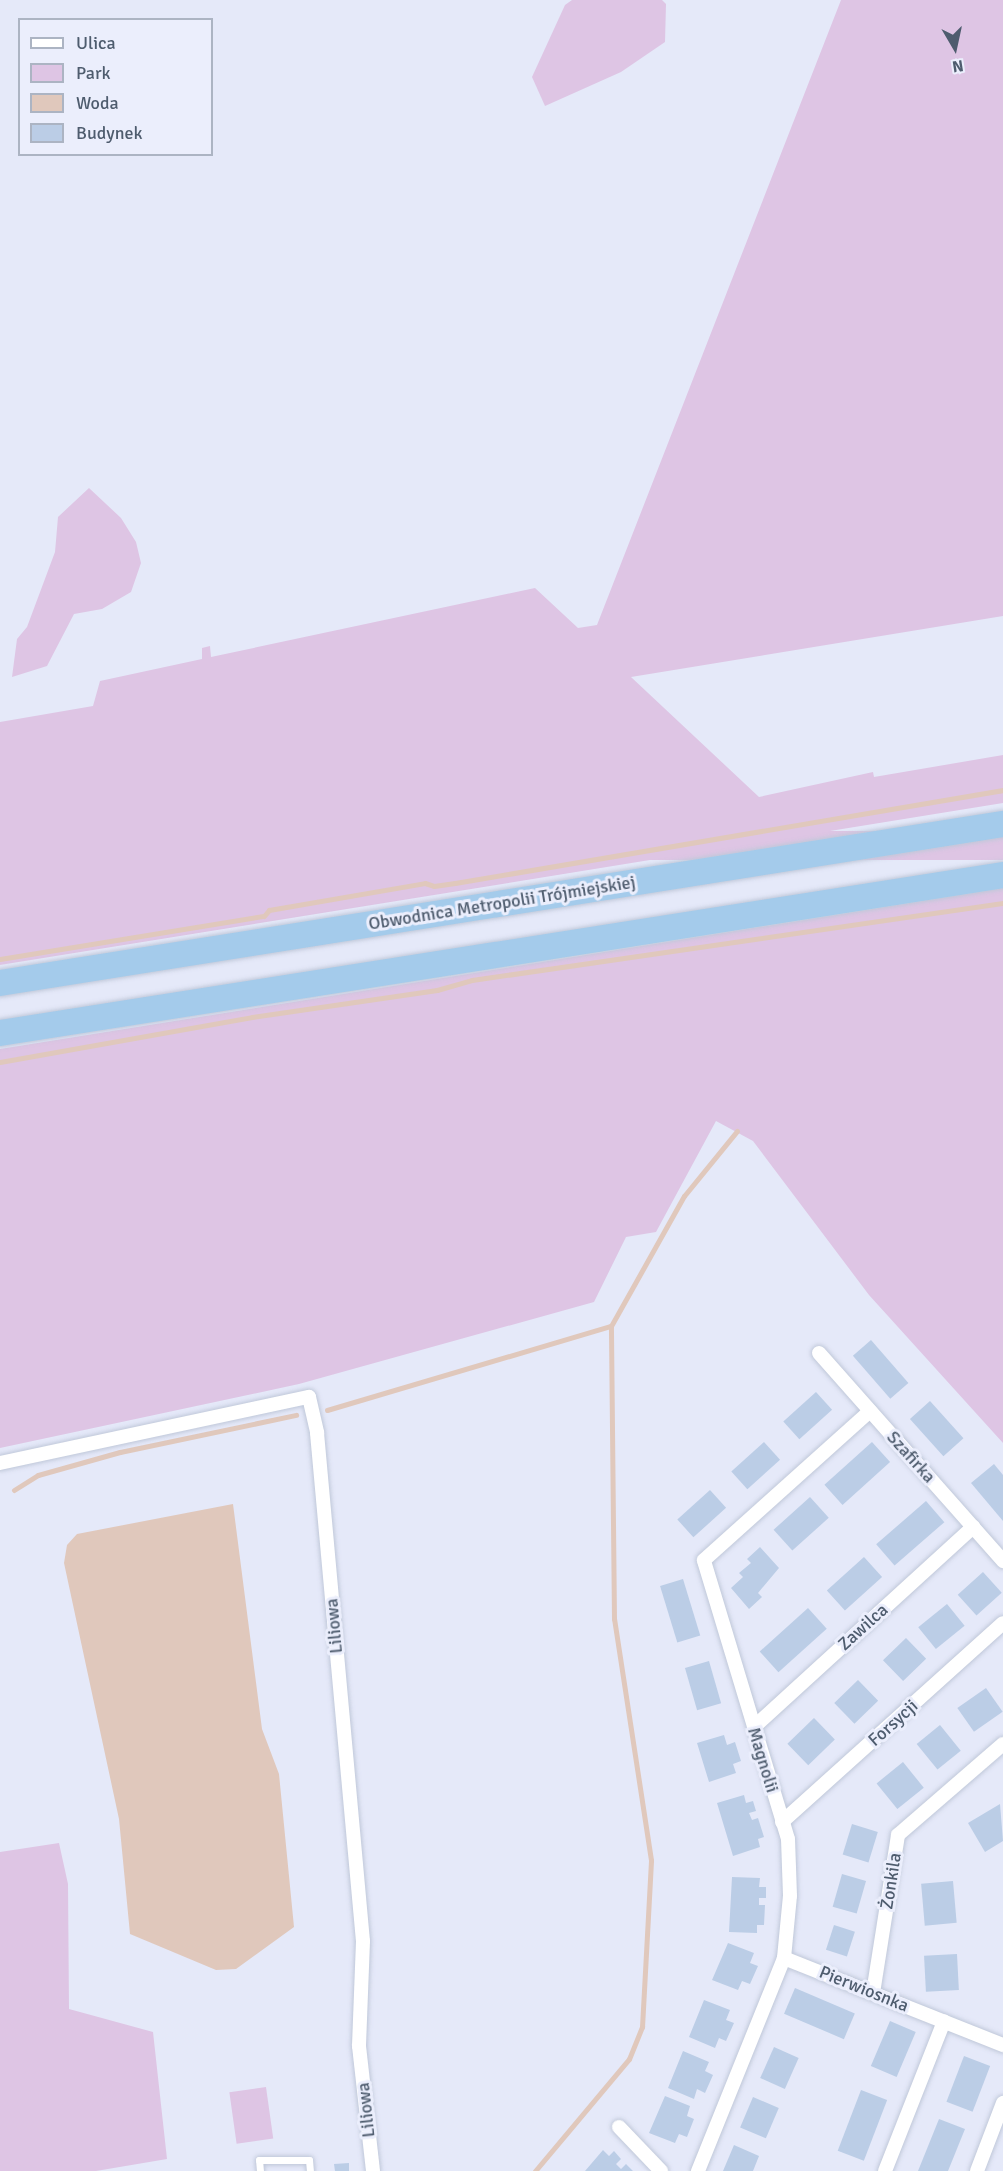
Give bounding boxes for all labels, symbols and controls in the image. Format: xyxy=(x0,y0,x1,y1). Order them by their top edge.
legend xyxy=(18,18,213,156)
north arrow xyxy=(925,18,985,78)
text: Ulica xyxy=(76,32,116,54)
text: N xyxy=(951,55,965,77)
text: Park xyxy=(76,62,111,84)
text: Woda xyxy=(76,92,119,114)
text: Budynek xyxy=(76,122,143,144)
street label: Obwodnica Metropolii Trójmiejskiej xyxy=(367,871,637,935)
street label: Szafirka xyxy=(882,1427,940,1487)
street label: Liliowa xyxy=(321,1598,347,1654)
street label: Zawilca xyxy=(834,1599,892,1655)
street label: Forsycji xyxy=(864,1695,922,1751)
street label: Magnolii xyxy=(743,1725,783,1795)
street label: Żonkila xyxy=(876,1851,906,1911)
street label: Pierwiosnka xyxy=(816,1961,912,2017)
street label: Liliowa xyxy=(352,2081,380,2139)

